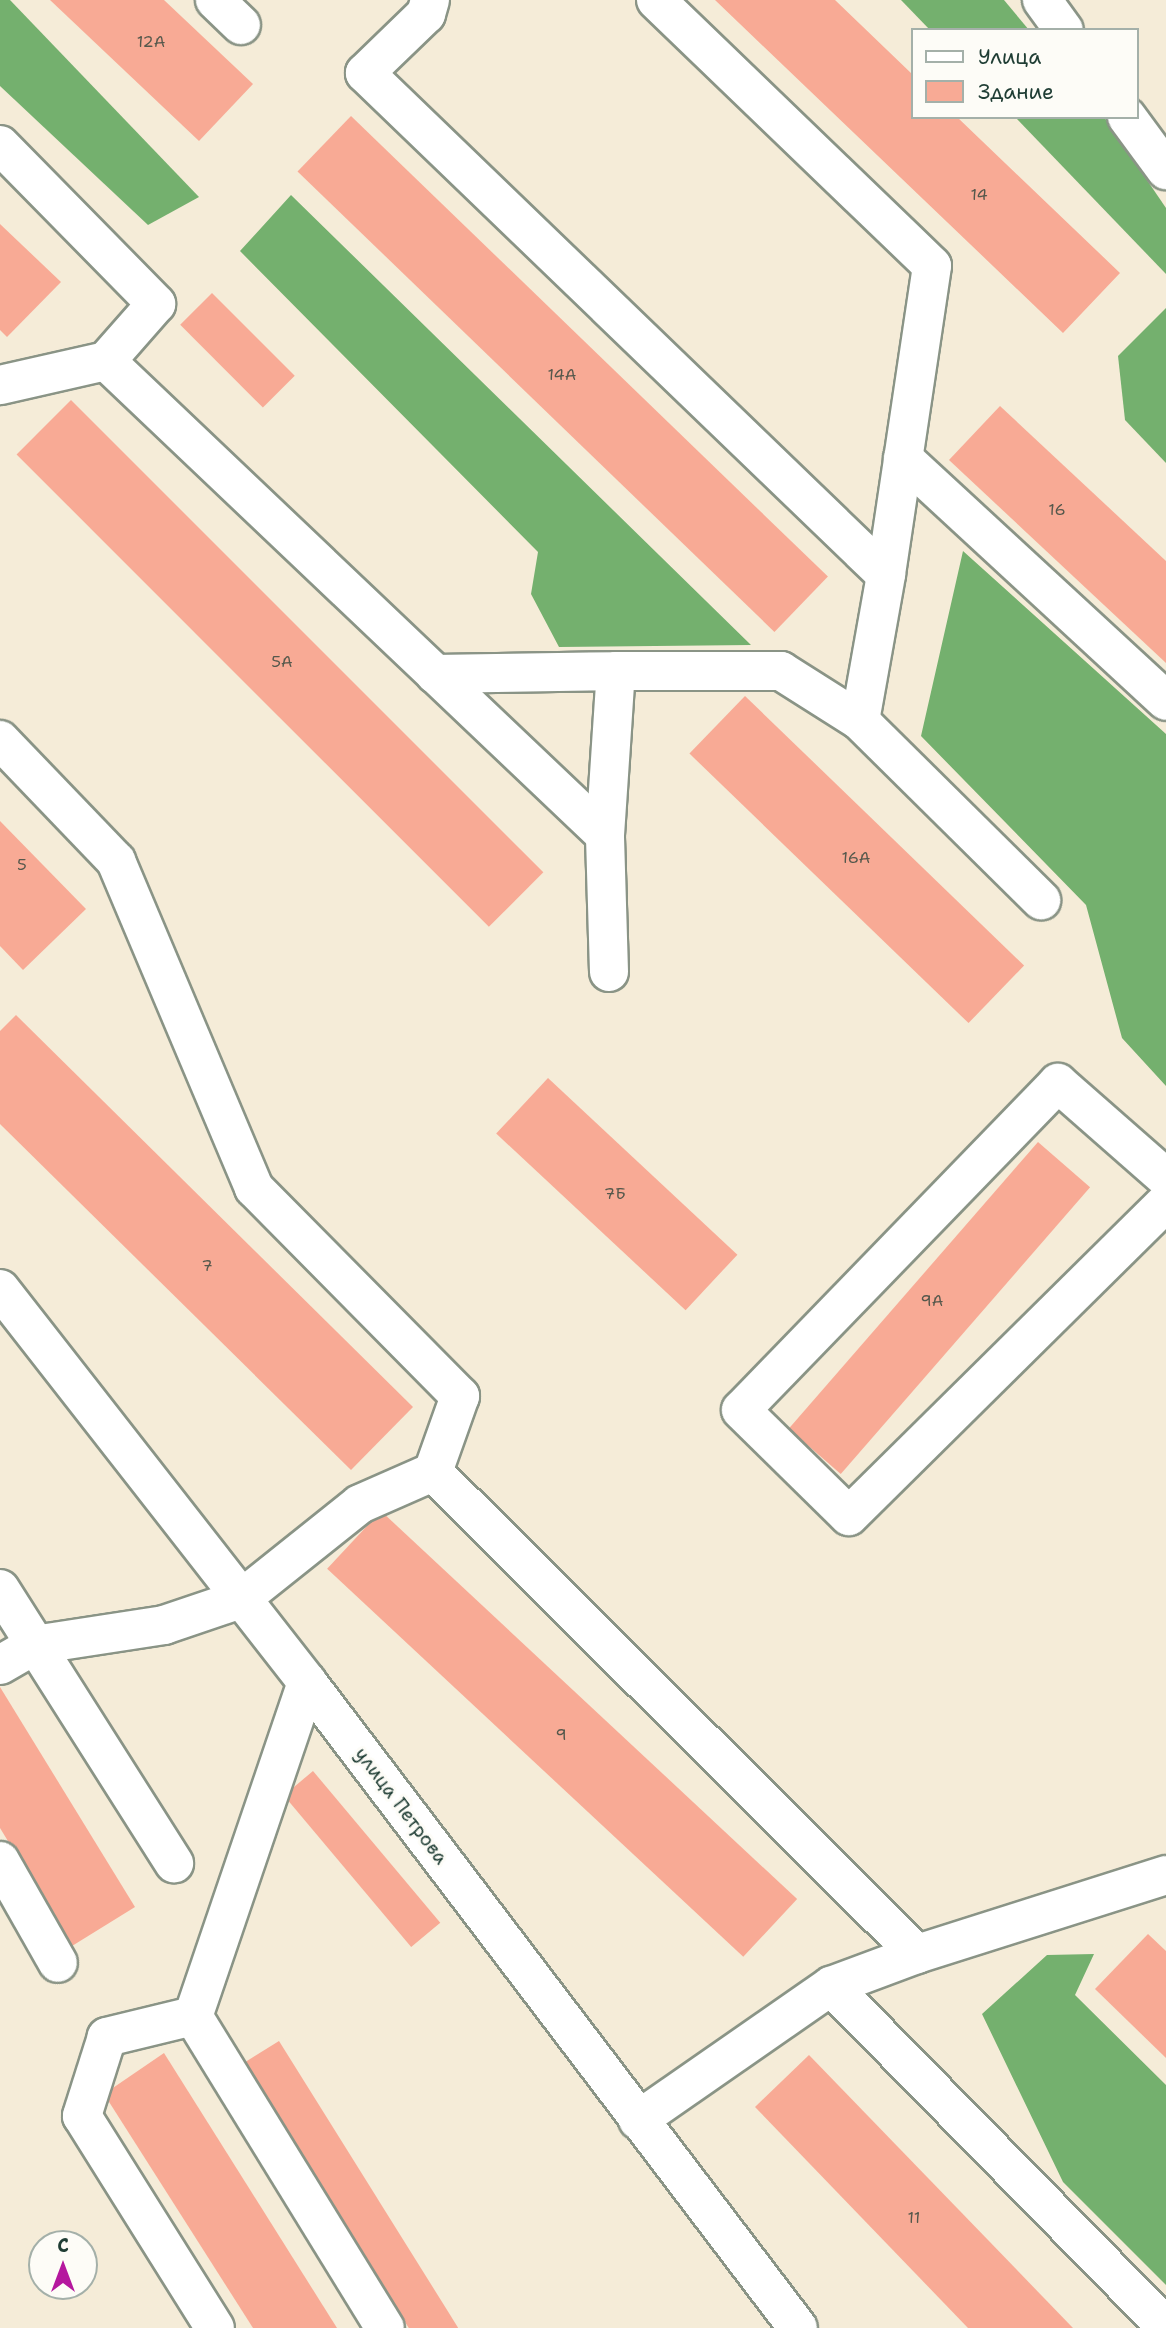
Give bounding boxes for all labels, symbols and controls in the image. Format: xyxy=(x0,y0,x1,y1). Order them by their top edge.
legend xyxy=(911,28,1138,119)
house number: 12А xyxy=(137,32,165,52)
text: Улица xyxy=(978,43,1041,71)
text: Здание xyxy=(978,78,1054,106)
house number: 14 xyxy=(970,185,988,205)
house number: 14А xyxy=(548,365,576,385)
house number: 16 xyxy=(1048,500,1066,520)
house number: 5А xyxy=(271,652,293,672)
house number: 16А xyxy=(842,848,870,868)
house number: 5 xyxy=(17,855,27,875)
house number: 7Б xyxy=(604,1184,626,1204)
house number: 7 xyxy=(201,1256,213,1276)
house number: 9А xyxy=(921,1291,943,1311)
house number: 9 xyxy=(555,1725,567,1745)
street label: улица Петрова xyxy=(350,1743,452,1869)
house number: 11 xyxy=(908,2208,920,2228)
north arrow xyxy=(28,2230,98,2300)
text: С xyxy=(57,2233,69,2258)

